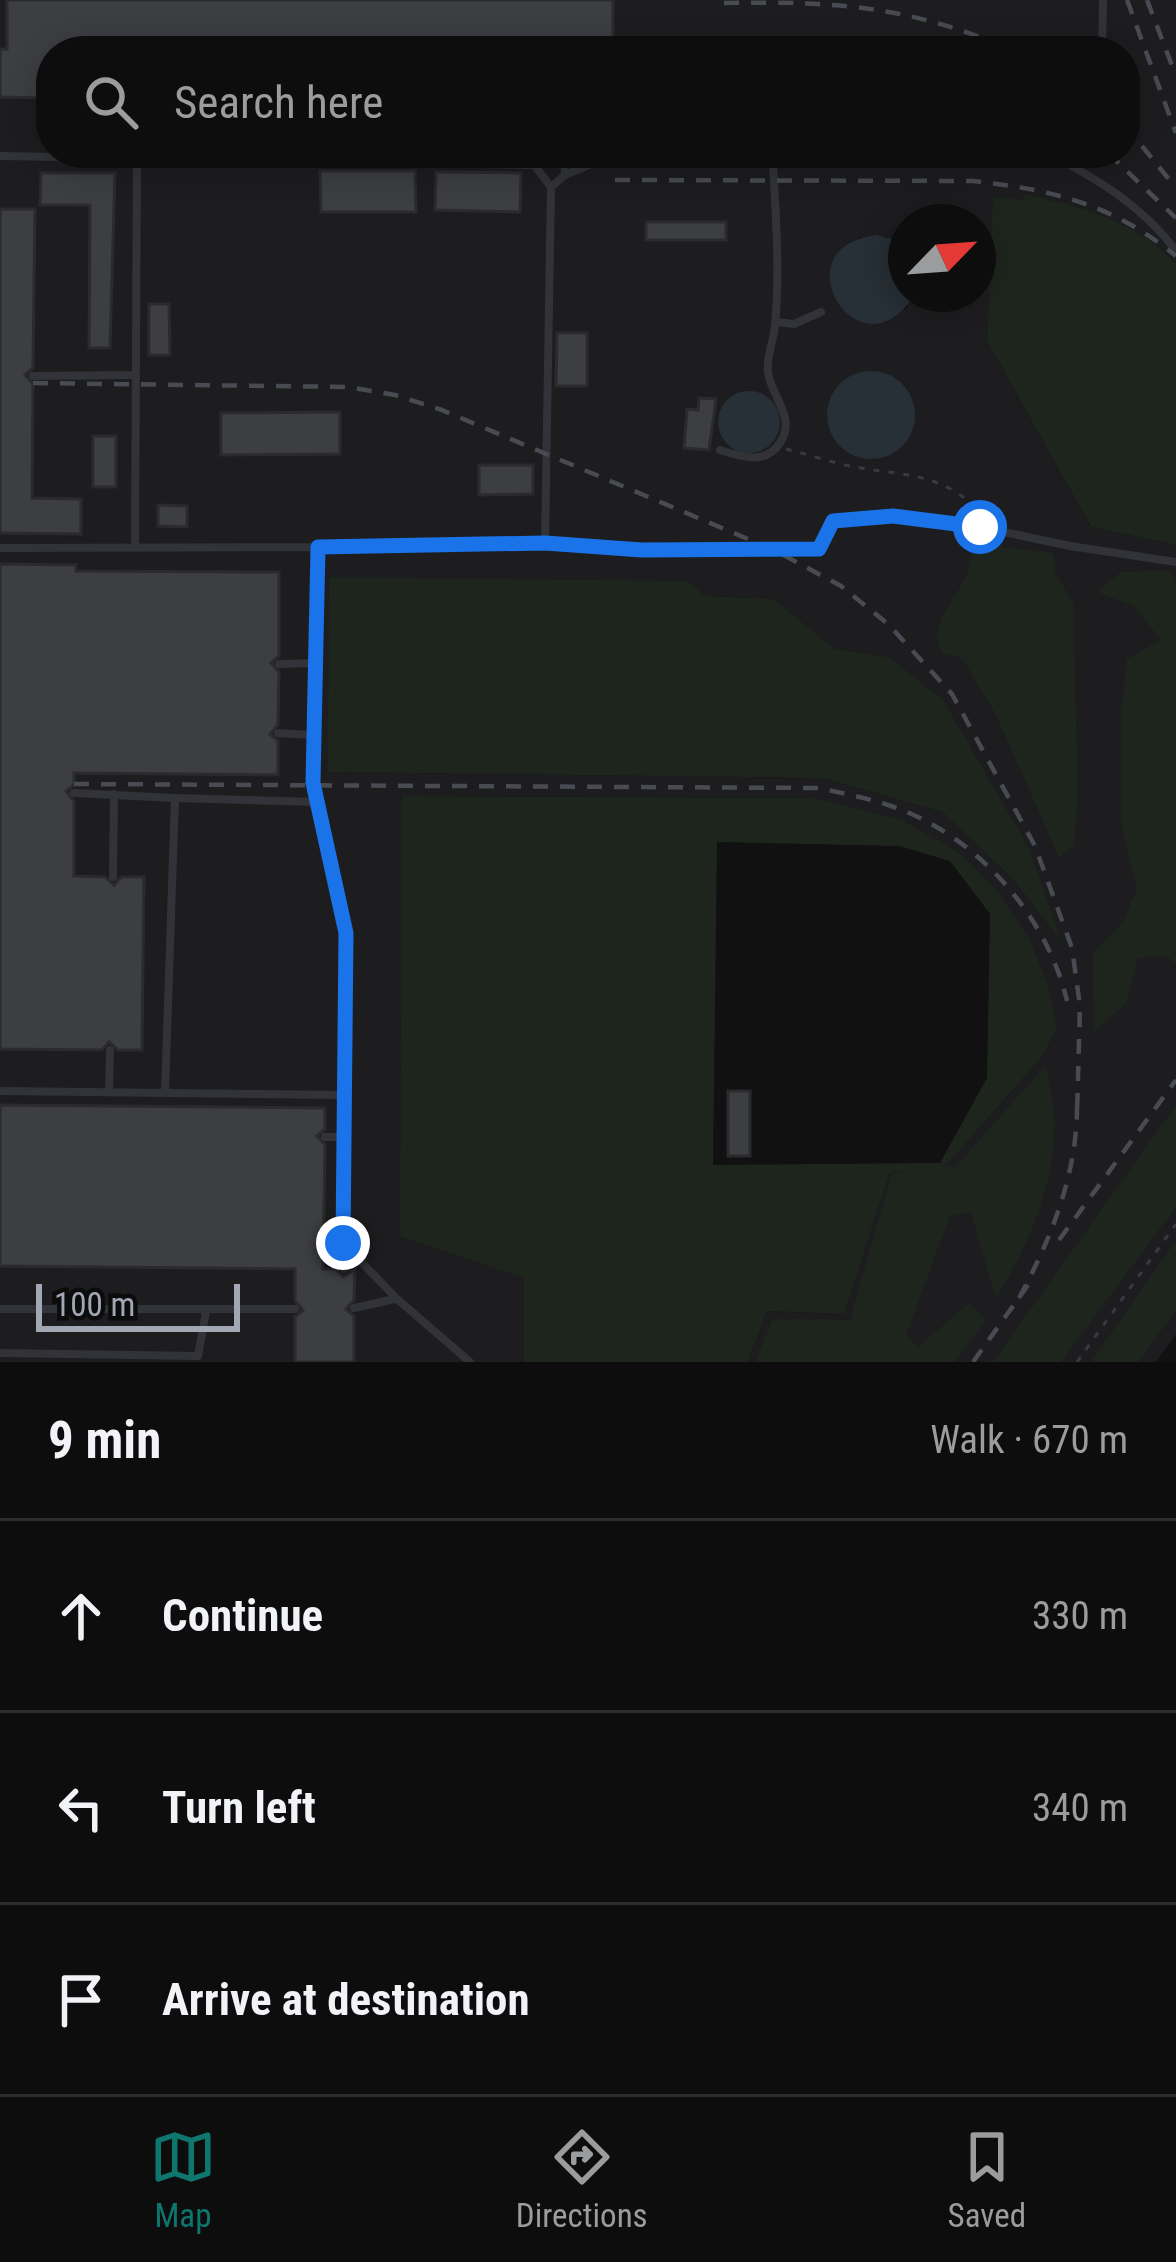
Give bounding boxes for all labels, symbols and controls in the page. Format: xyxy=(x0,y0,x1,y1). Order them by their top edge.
search box xyxy=(36,36,1140,168)
icon: search xyxy=(78,69,144,135)
text: Search here xyxy=(174,76,383,129)
north arrow xyxy=(888,204,996,312)
route start xyxy=(953,500,1007,554)
route end xyxy=(316,1216,370,1270)
scale bar xyxy=(36,1278,240,1331)
text: 100 m xyxy=(54,1285,135,1324)
text: 9 min xyxy=(48,1411,161,1470)
text: Walk · 670 m xyxy=(930,1417,1128,1463)
icon: ahead xyxy=(48,1583,114,1649)
text: Continue xyxy=(162,1589,323,1642)
text: 330 m xyxy=(1032,1593,1128,1639)
icon: left xyxy=(48,1775,114,1841)
text: Turn left xyxy=(162,1781,316,1834)
text: 340 m xyxy=(1032,1785,1128,1831)
icon: arrive xyxy=(48,1967,114,2033)
text: Arrive at destination xyxy=(162,1973,530,2026)
tab: Map xyxy=(150,2124,216,2235)
tab: Directions xyxy=(516,2124,648,2235)
tab: Saved xyxy=(948,2124,1026,2235)

